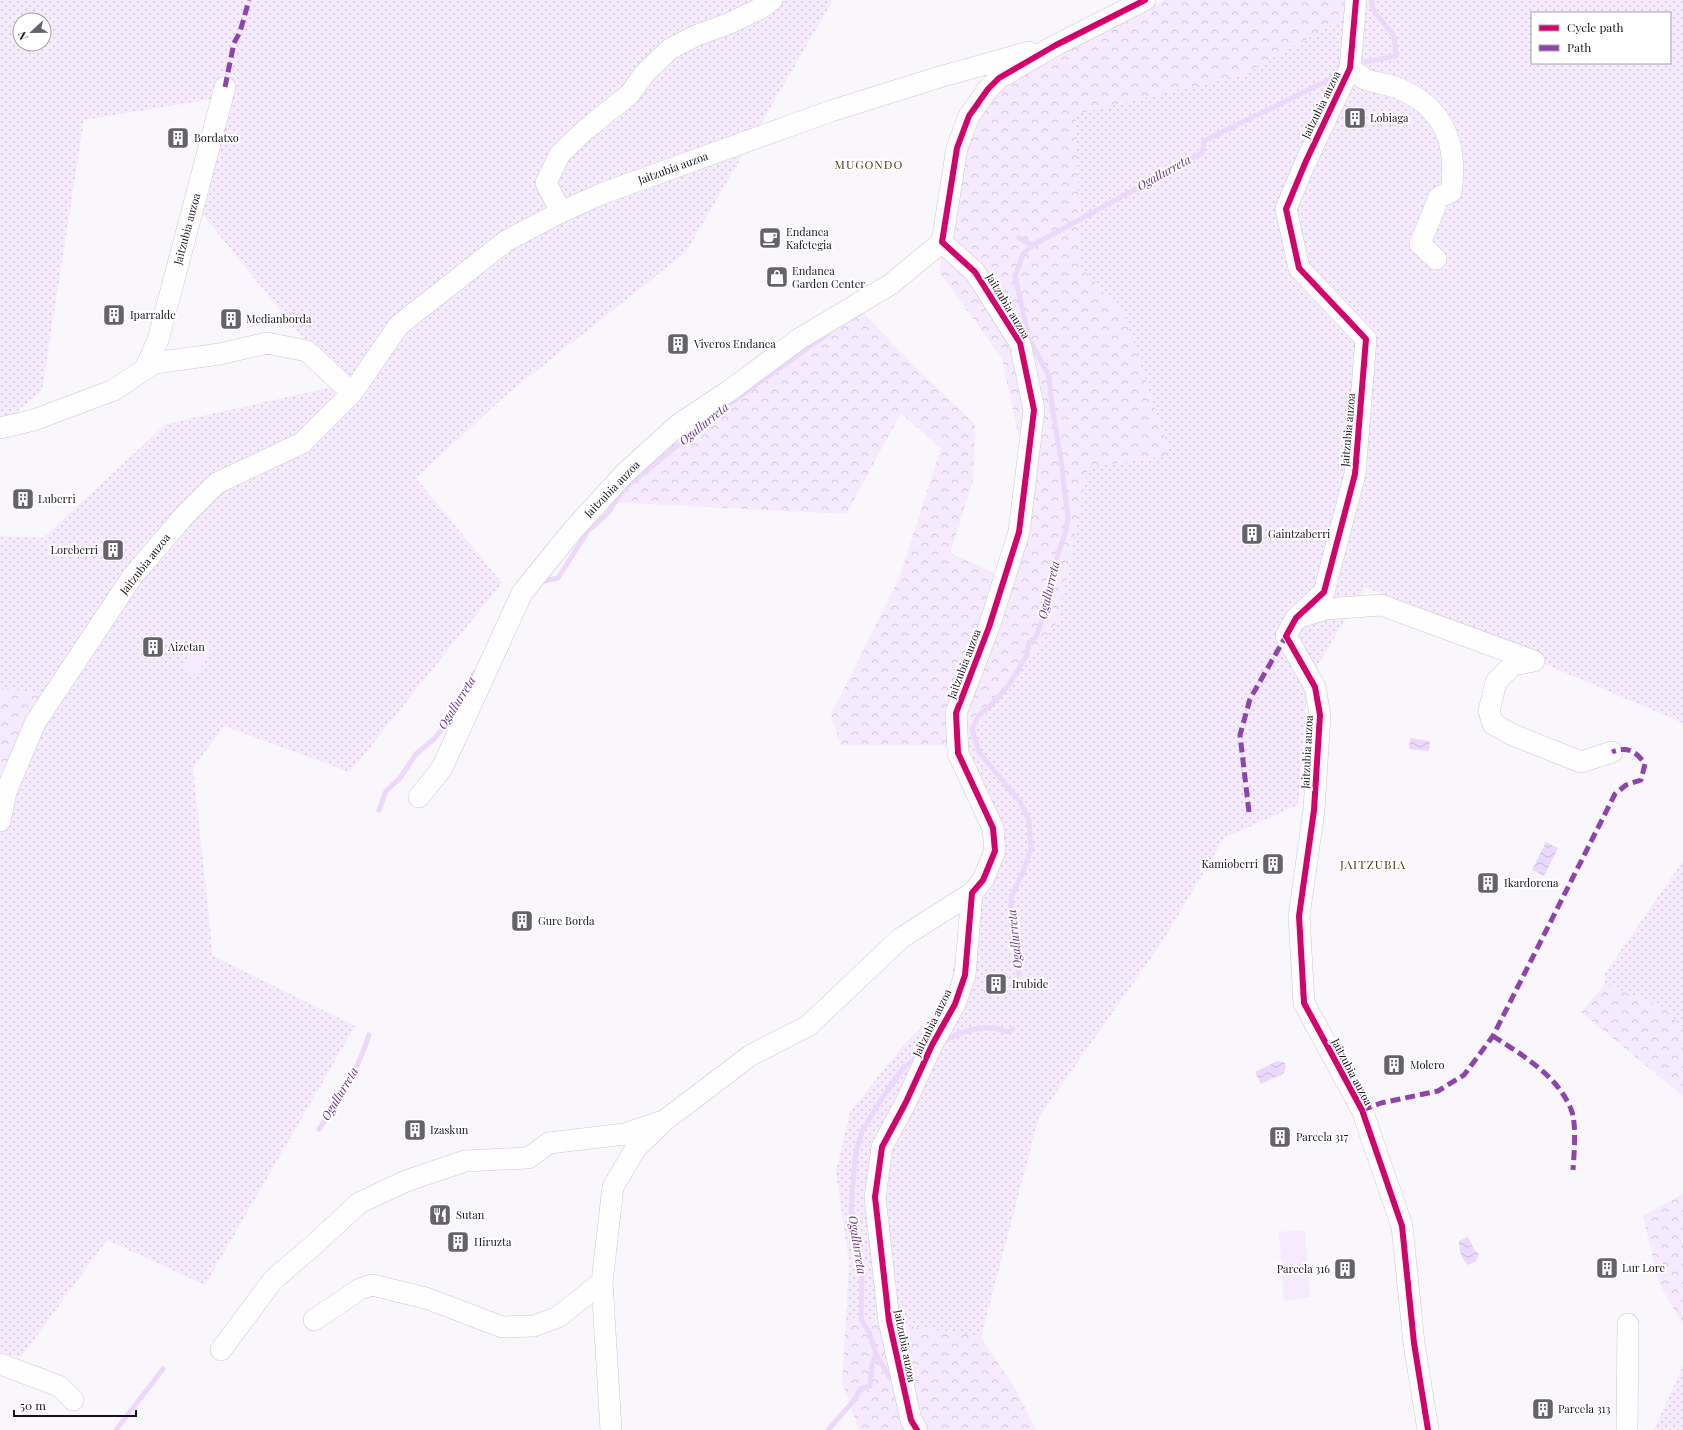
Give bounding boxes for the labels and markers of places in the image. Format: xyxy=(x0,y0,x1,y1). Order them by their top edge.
building icon: Lobiaga xyxy=(1342,105,1368,131)
place label: Lobiaga xyxy=(1370,110,1409,125)
building icon: Bordatxo xyxy=(165,125,191,151)
place label: Bordatxo xyxy=(194,130,239,145)
place label: Endanea Kafetegia xyxy=(786,224,832,252)
cafe icon: Endanea Kafetegia xyxy=(757,225,783,251)
place label: Endanea Garden Center xyxy=(792,263,865,291)
shop icon: Endanea Garden Center xyxy=(764,264,790,290)
building icon: Iparralde xyxy=(101,302,127,328)
building icon: Medianborda xyxy=(218,306,244,332)
place label: Iparralde xyxy=(130,307,176,322)
place label: Medianborda xyxy=(246,311,312,326)
building icon: Viveros Endanea xyxy=(665,331,691,357)
place label: Viveros Endanea xyxy=(693,336,776,351)
building icon: Luberri xyxy=(10,486,36,512)
place label: Luberri xyxy=(38,491,76,506)
building icon: Gaintzaberri xyxy=(1239,521,1265,547)
place label: Gaintzaberri xyxy=(1268,526,1330,541)
building icon: Loreberri xyxy=(100,537,126,563)
place label: Loreberri xyxy=(50,542,98,557)
building icon: Aizetan xyxy=(140,634,166,660)
place label: Aizetan xyxy=(167,639,205,654)
building icon: Kamioberri xyxy=(1260,851,1286,877)
place label: Kamioberri xyxy=(1202,856,1258,871)
building icon: Ikardorena xyxy=(1475,870,1501,896)
place label: Ikardorena xyxy=(1504,875,1559,890)
building icon: Gure Borda xyxy=(509,908,535,934)
place label: Gure Borda xyxy=(538,913,595,928)
building icon: Irubide xyxy=(983,971,1009,997)
place label: Irubide xyxy=(1012,976,1049,991)
building icon: Molero xyxy=(1381,1052,1407,1078)
place label: Molero xyxy=(1410,1057,1445,1072)
building icon: Izaskun xyxy=(402,1117,428,1143)
place label: Izaskun xyxy=(430,1122,469,1137)
building icon: Parcela 317 xyxy=(1267,1124,1293,1150)
place label: Parcela 317 xyxy=(1296,1129,1349,1144)
restaurant icon: Sutan xyxy=(427,1202,453,1228)
place label: Sutan xyxy=(456,1207,485,1222)
building icon: Hiruzta xyxy=(445,1229,471,1255)
place label: Hiruzta xyxy=(474,1234,512,1249)
building icon: Lur Lore xyxy=(1594,1255,1620,1281)
building icon: Parcela 316 xyxy=(1332,1256,1358,1282)
place label: Lur Lore xyxy=(1622,1260,1665,1275)
place label: Parcela 316 xyxy=(1277,1261,1330,1276)
building icon: Parcela 313 xyxy=(1530,1396,1556,1422)
place label: Parcela 313 xyxy=(1558,1401,1610,1416)

